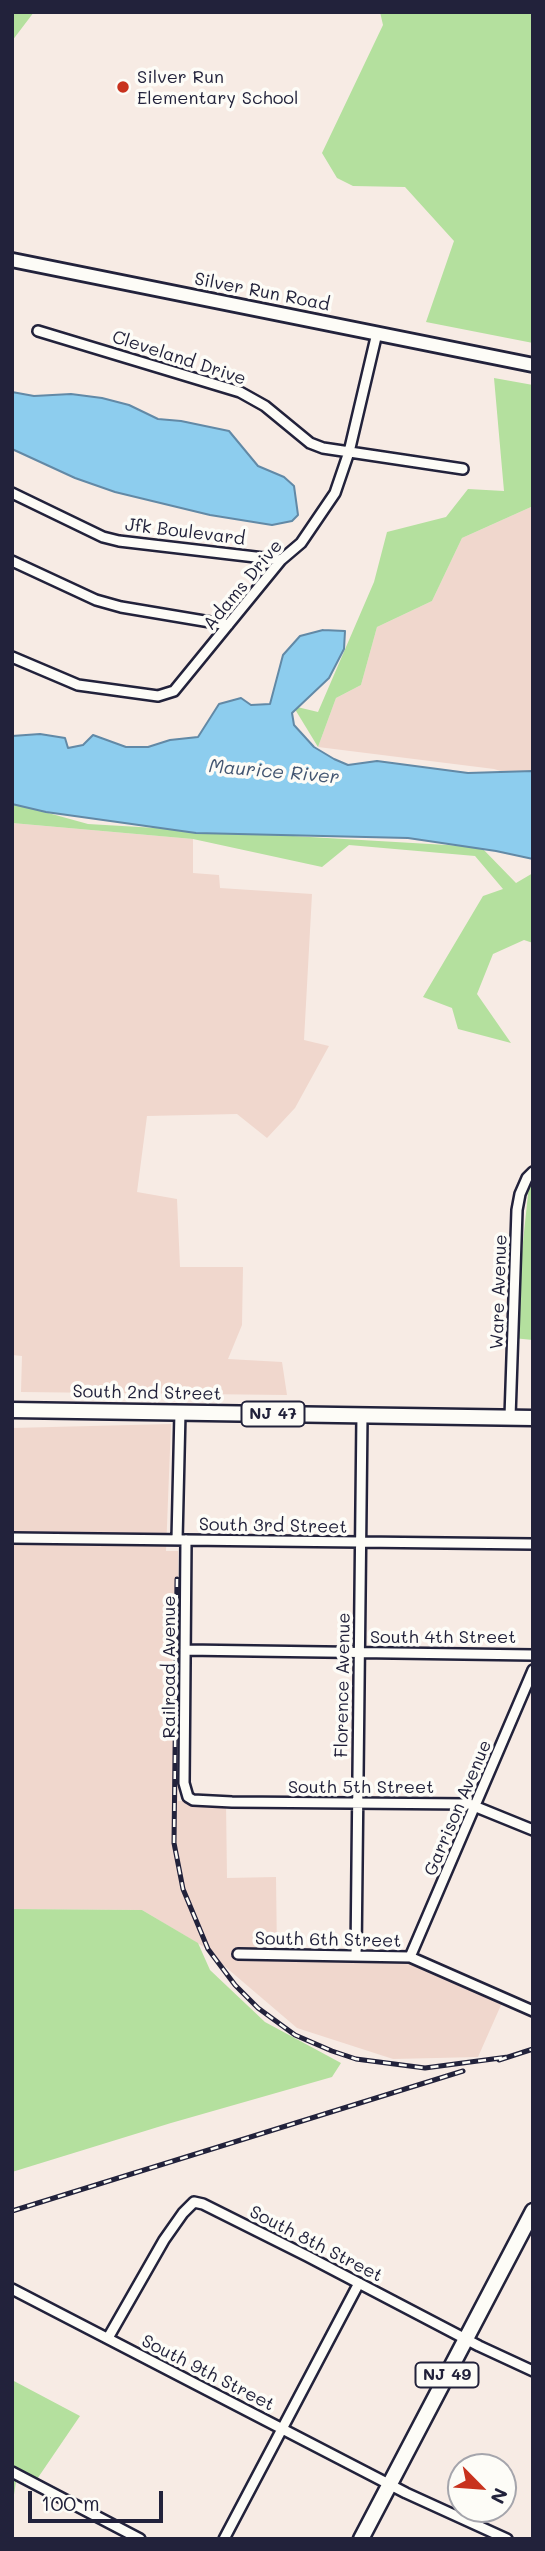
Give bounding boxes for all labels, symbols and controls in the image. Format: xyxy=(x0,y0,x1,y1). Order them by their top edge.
place label: Silver Run Elementary School xyxy=(137,66,298,108)
marker: Silver Run Elementary School xyxy=(115,79,131,95)
street label: Silver Run Road xyxy=(192,268,332,316)
street label: Cleveland Drive xyxy=(109,326,249,390)
street label: Jfk Boulevard xyxy=(124,514,246,550)
street label: Adams Drive xyxy=(199,535,287,635)
water label: Maurice River xyxy=(208,755,340,789)
street label: Ware Avenue xyxy=(486,1234,512,1350)
street label: South 2nd Street xyxy=(72,1381,222,1405)
road number: NJ 47 xyxy=(242,1402,304,1426)
street label: South 3rd Street xyxy=(199,1514,347,1538)
street label: Railroad Avenue xyxy=(158,1595,180,1739)
street label: Florence Avenue xyxy=(331,1612,355,1758)
street label: South 4th Street xyxy=(370,1626,516,1648)
street label: Garrison Avenue xyxy=(420,1737,496,1879)
street label: South 5th Street xyxy=(288,1776,434,1798)
street label: South 6th Street xyxy=(255,1928,401,1952)
street label: South 8th Street xyxy=(246,2201,386,2287)
street label: South 9th Street xyxy=(138,2330,278,2416)
road number: NJ 49 xyxy=(416,2362,478,2388)
north arrow xyxy=(447,2453,517,2523)
scale bar xyxy=(32,2478,166,2522)
text: N xyxy=(485,2484,514,2508)
text: 100 m xyxy=(41,2489,100,2516)

